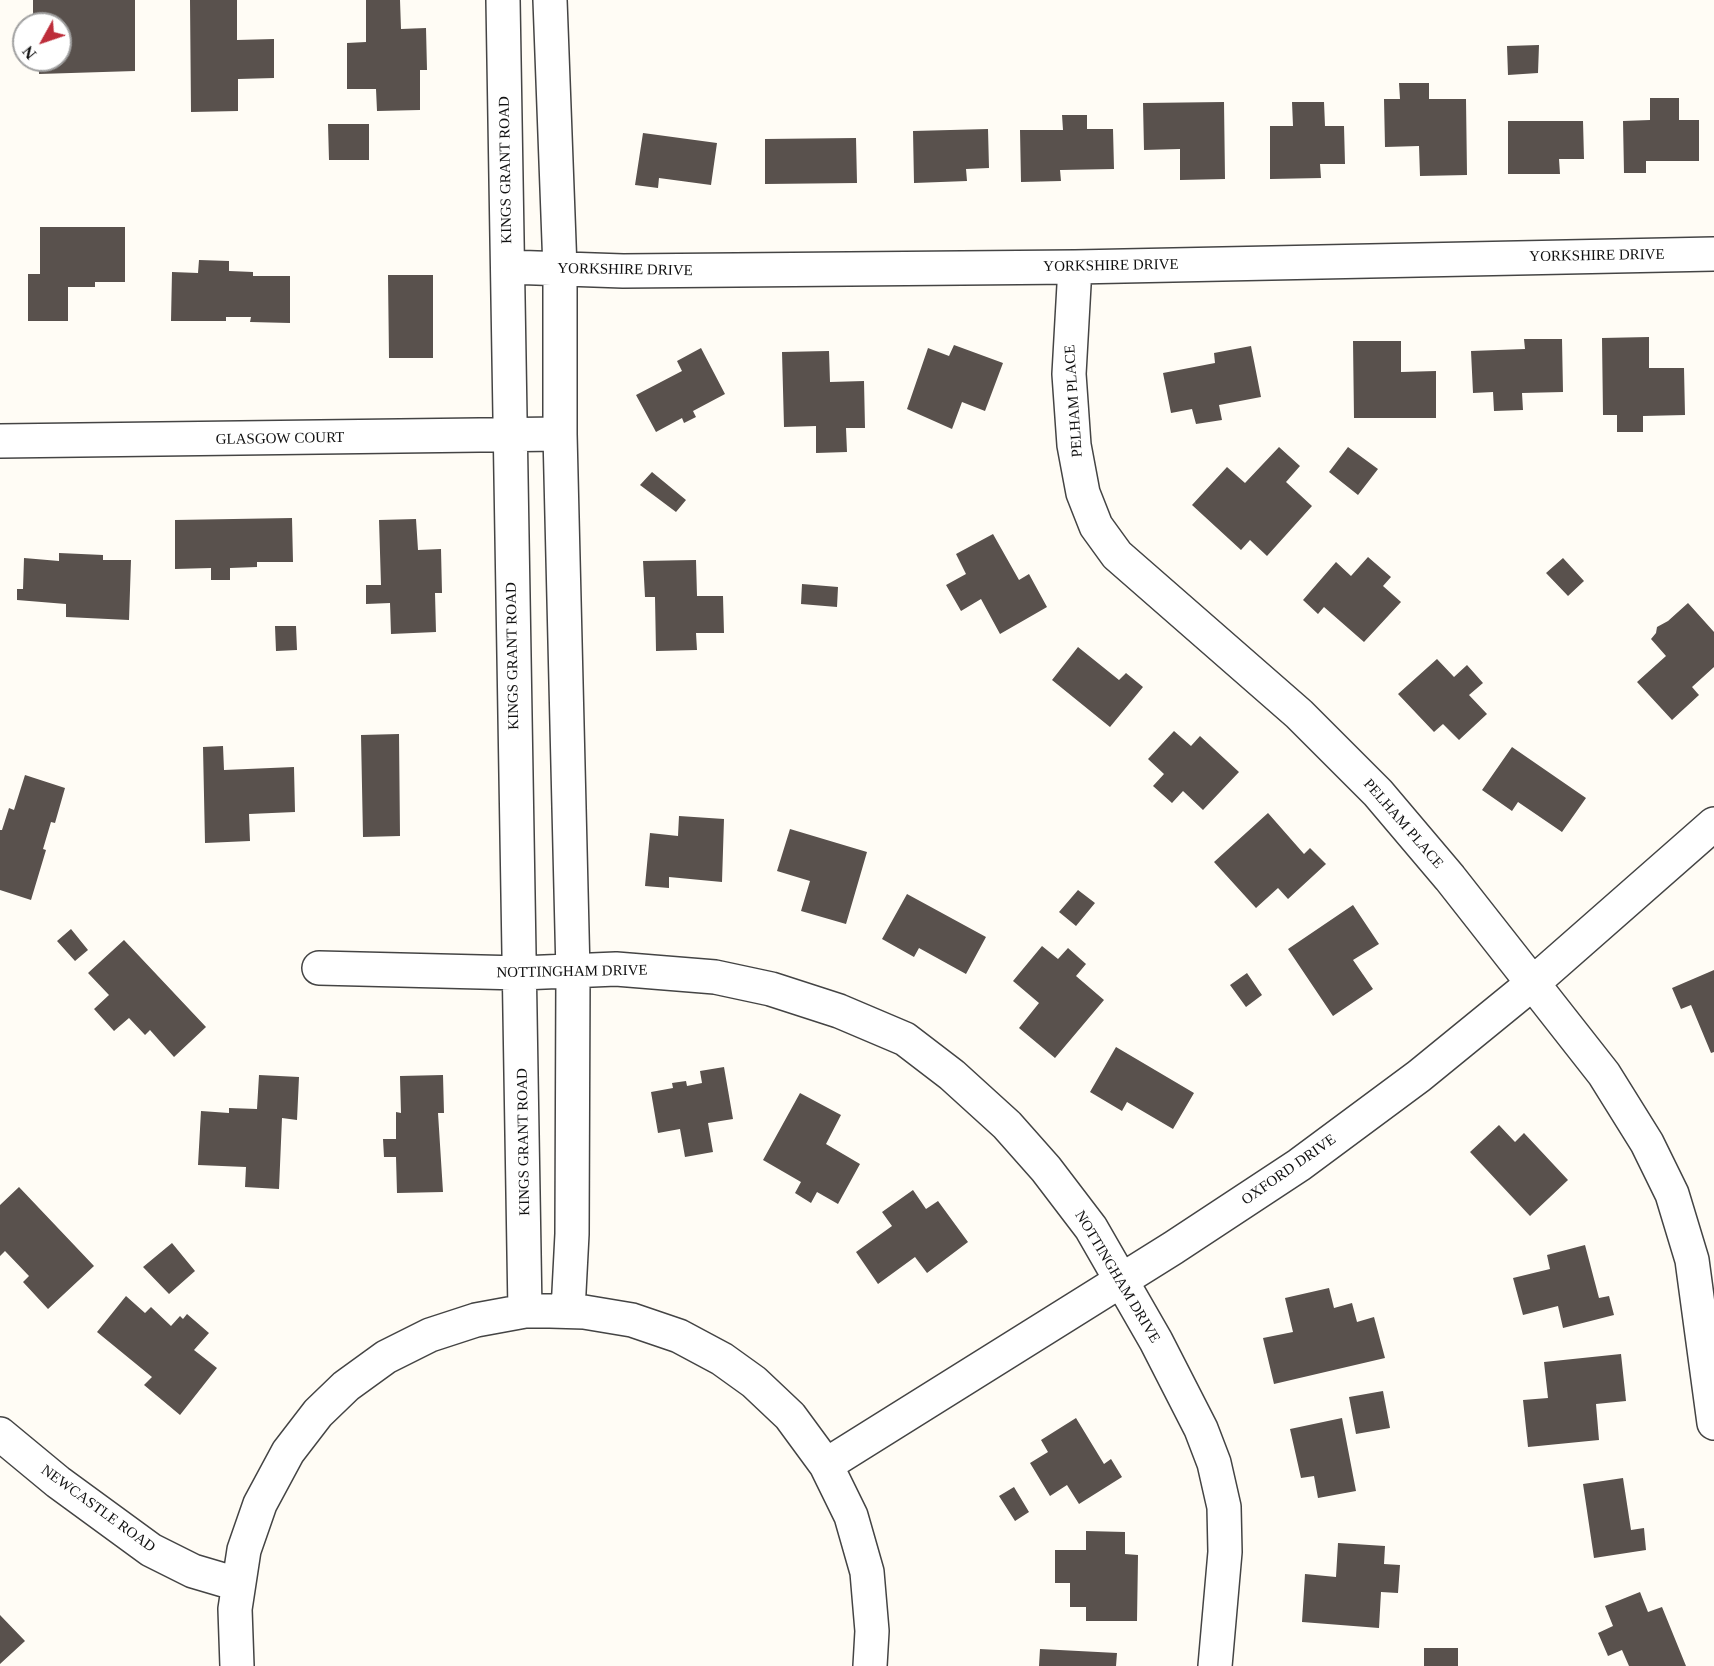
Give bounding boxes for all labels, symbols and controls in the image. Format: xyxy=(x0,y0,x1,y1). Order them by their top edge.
north arrow xyxy=(12,12,72,72)
text: N xyxy=(19,43,40,62)
street label: KINGS GRANT ROAD xyxy=(496,96,516,244)
street label: YORKSHIRE DRIVE xyxy=(1529,246,1665,266)
street label: YORKSHIRE DRIVE xyxy=(1043,256,1179,276)
street label: YORKSHIRE DRIVE xyxy=(557,260,693,280)
street label: PELHAM PLACE xyxy=(1061,344,1087,458)
street label: GLASGOW COURT xyxy=(216,429,344,449)
street label: KINGS GRANT ROAD xyxy=(503,582,523,730)
street label: PELHAM PLACE xyxy=(1359,775,1447,873)
street label: NOTTINGHAM DRIVE xyxy=(496,962,648,982)
street label: KINGS GRANT ROAD xyxy=(514,1068,534,1216)
street label: OXFORD DRIVE xyxy=(1238,1131,1340,1209)
street label: NOTTINGHAM DRIVE xyxy=(1070,1208,1164,1346)
street label: NEWCASTLE ROAD xyxy=(37,1461,159,1557)

